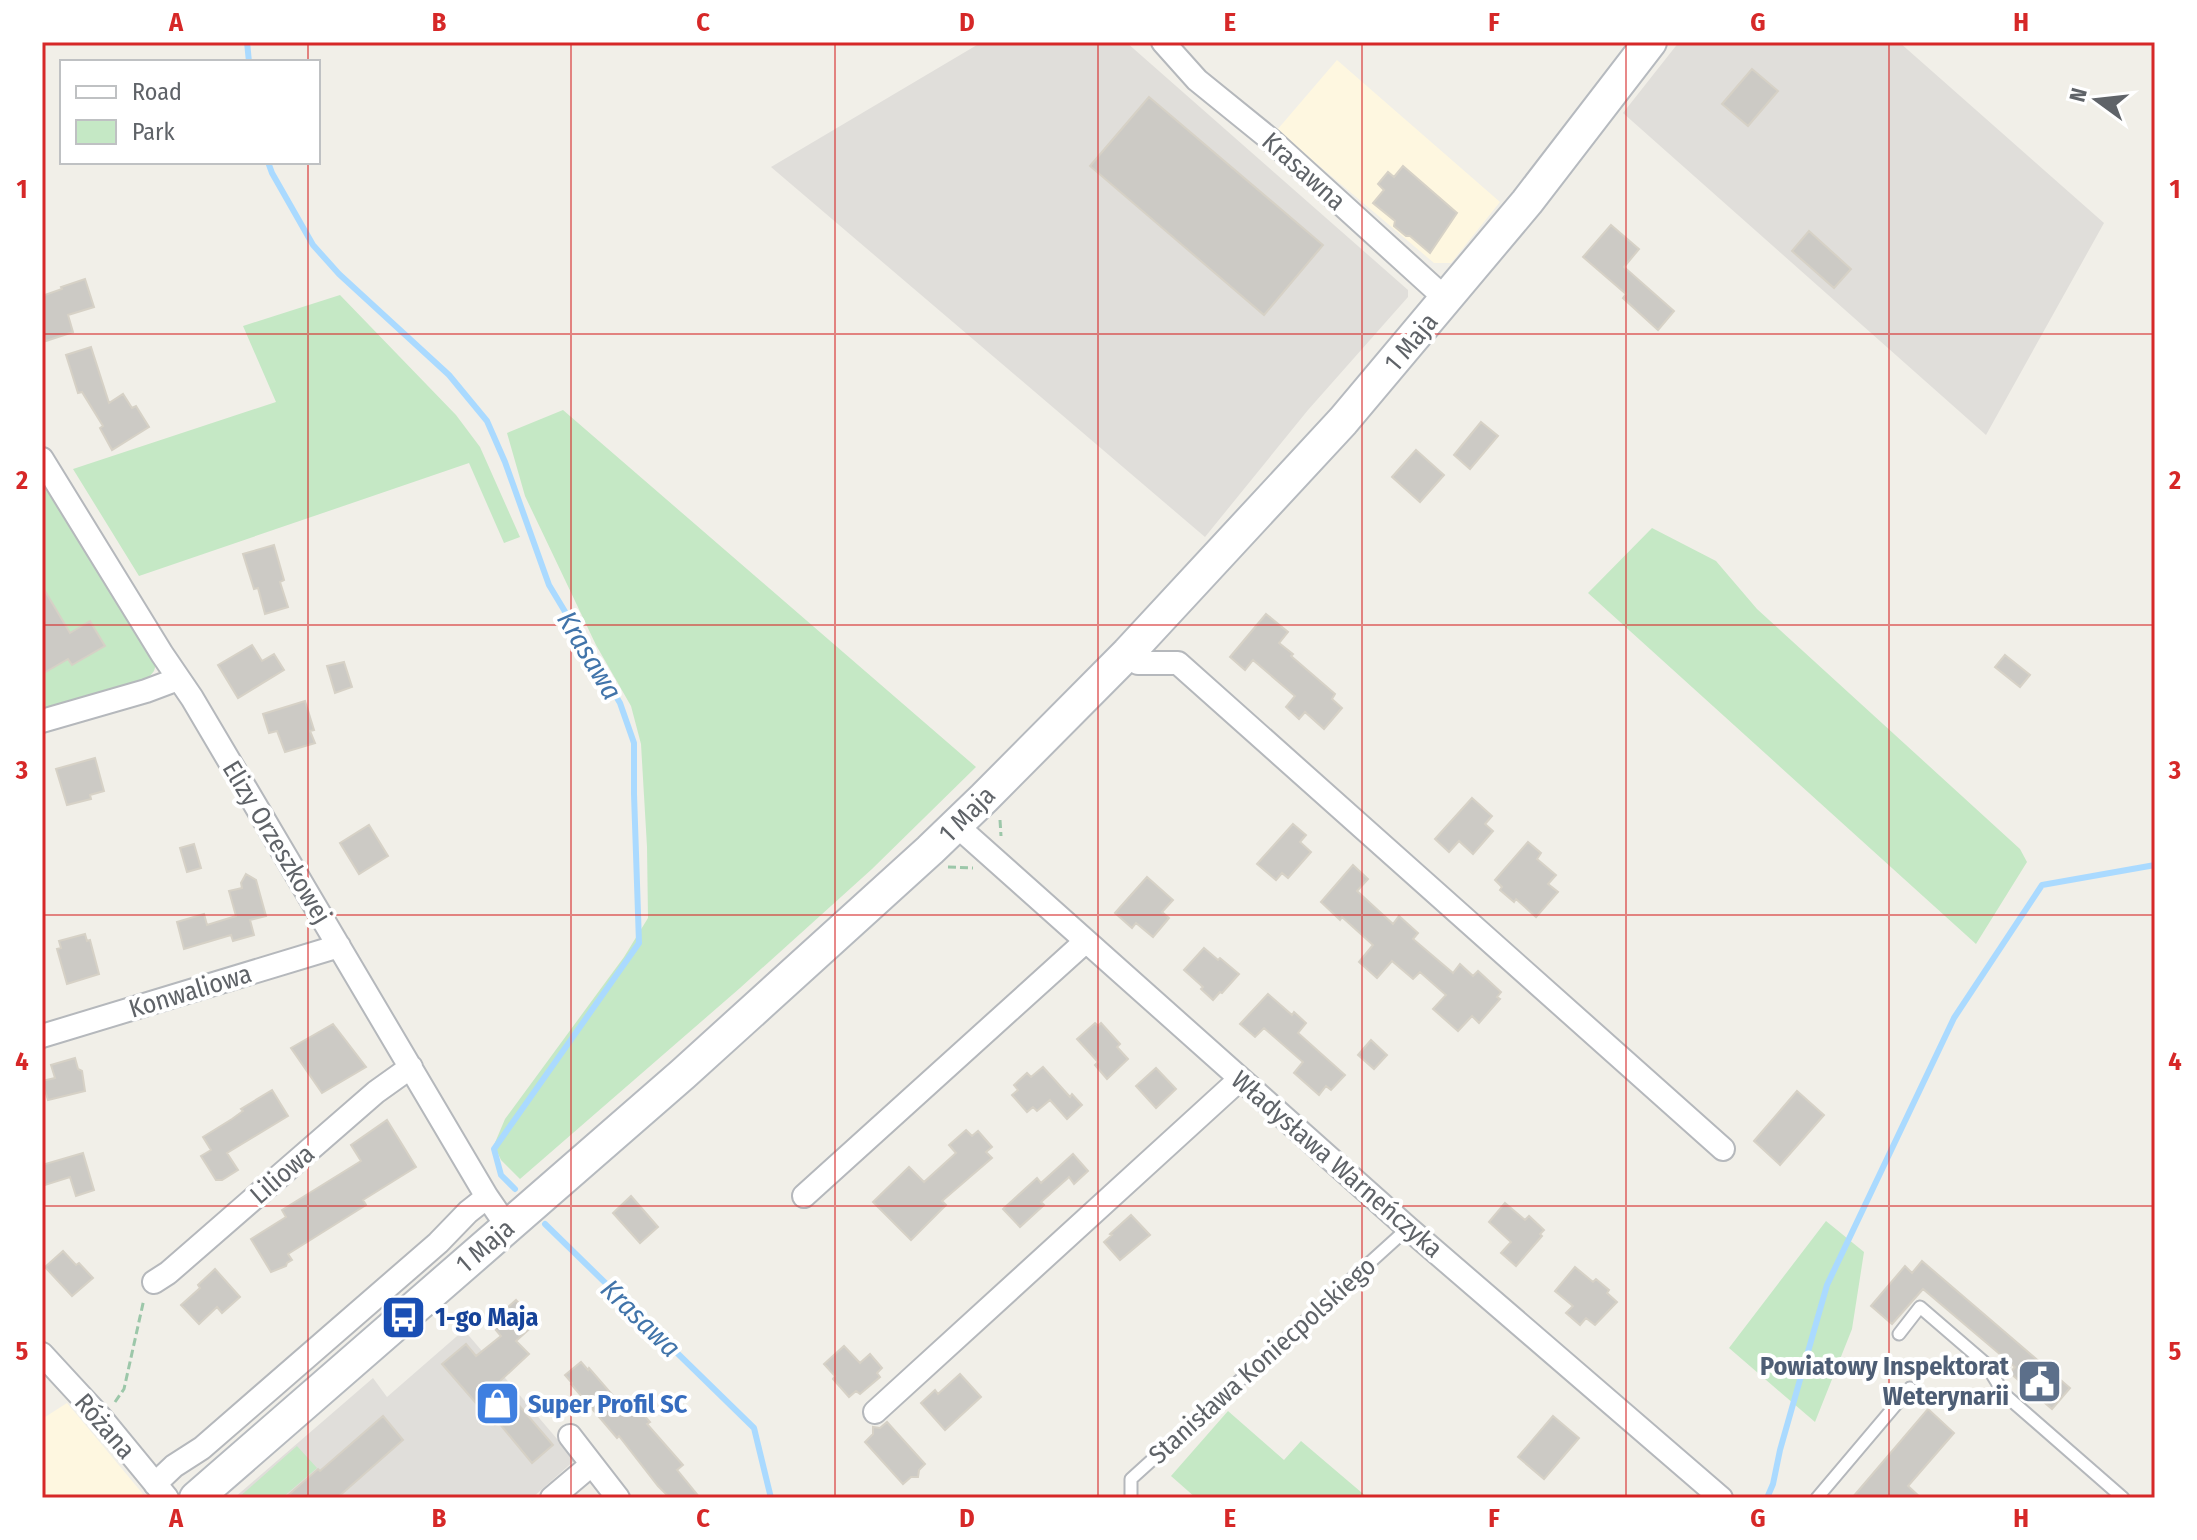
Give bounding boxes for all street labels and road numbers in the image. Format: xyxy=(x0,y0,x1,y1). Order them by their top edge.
street label: Krasawna xyxy=(1256,126,1352,217)
street label: 1 Maja xyxy=(1378,307,1445,378)
street label: Elizy Orzeszkowej xyxy=(216,755,337,929)
street label: 1 Maja xyxy=(933,780,1002,849)
street label: Konwaliowa xyxy=(125,958,255,1025)
street label: Władysława Warneńczyka xyxy=(1225,1064,1448,1264)
street label: Liliowa xyxy=(244,1138,321,1211)
street label: 1 Maja xyxy=(450,1213,521,1280)
street label: Stanisława Koniecpolskiego xyxy=(1143,1250,1382,1470)
street label: Różana xyxy=(68,1387,141,1465)

